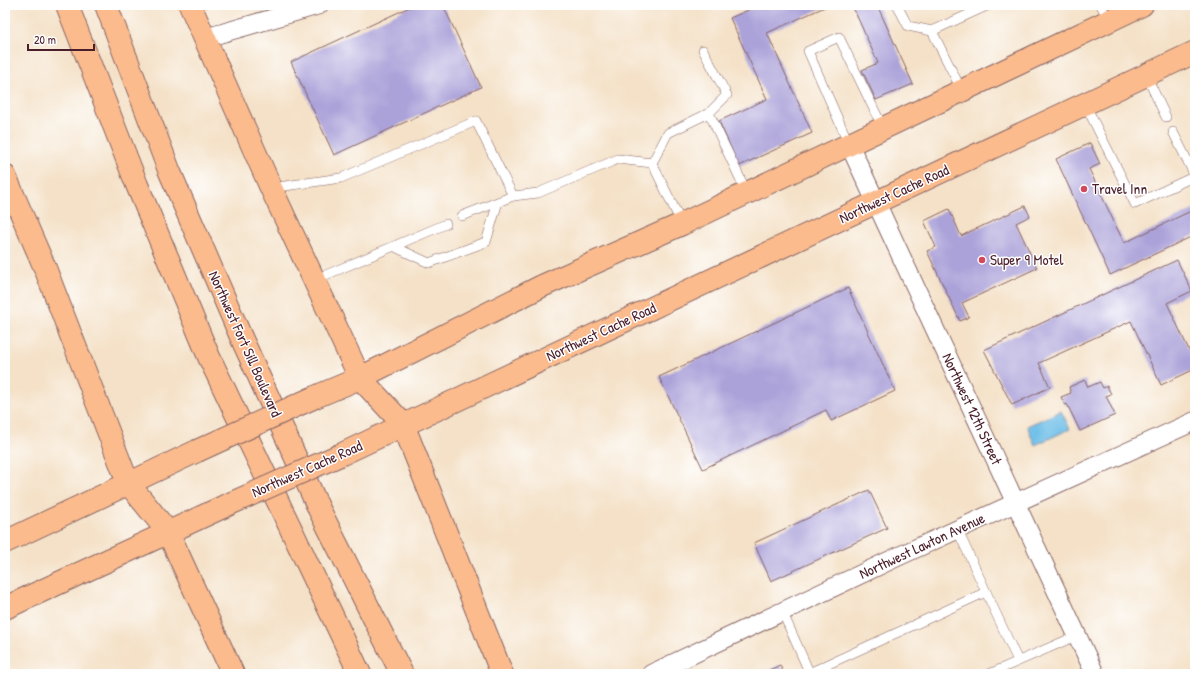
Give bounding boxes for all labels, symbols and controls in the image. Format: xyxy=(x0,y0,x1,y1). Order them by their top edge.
scale bar xyxy=(28,26,94,52)
text: 20 m xyxy=(34,31,56,48)
street label: Northwest Cache Road xyxy=(836,159,952,228)
place label: Travel Inn xyxy=(1092,178,1147,199)
marker: Travel Inn xyxy=(1079,184,1089,194)
place label: Super 9 Motel xyxy=(990,249,1064,270)
marker: Super 9 Motel xyxy=(977,255,987,265)
street label: Northwest Fort Sill Boulevard xyxy=(204,267,287,420)
street label: Northwest Cache Road xyxy=(543,297,659,366)
street label: Northwest 12th Street xyxy=(937,350,1008,469)
street label: Northwest Cache Road xyxy=(248,435,365,502)
street label: Northwest Lawton Avenue xyxy=(856,507,988,584)

